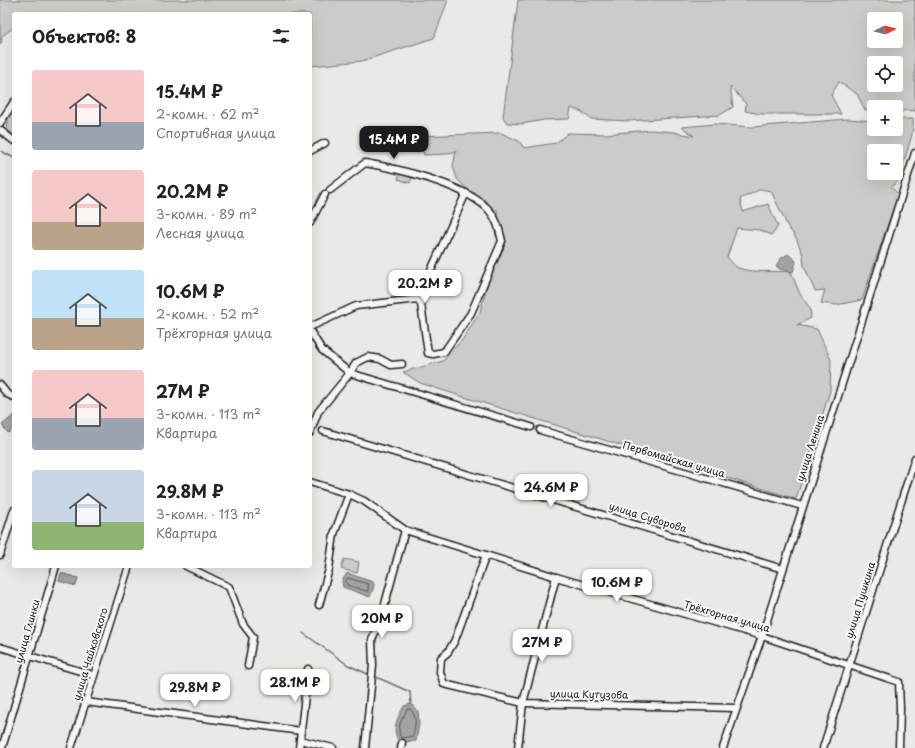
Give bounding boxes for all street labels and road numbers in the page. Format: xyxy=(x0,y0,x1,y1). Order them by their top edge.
street label: улица Ленина xyxy=(792,412,828,483)
street label: Первомайская улица xyxy=(621,437,728,481)
street label: улица Суворова xyxy=(607,498,690,537)
street label: улица Пушкина xyxy=(841,559,879,640)
street label: Трёхгорная улица xyxy=(682,596,773,635)
street label: улица Глинки xyxy=(10,597,43,664)
street label: улица Чайковского xyxy=(68,605,111,702)
street label: улица Кутузова xyxy=(550,685,629,703)

